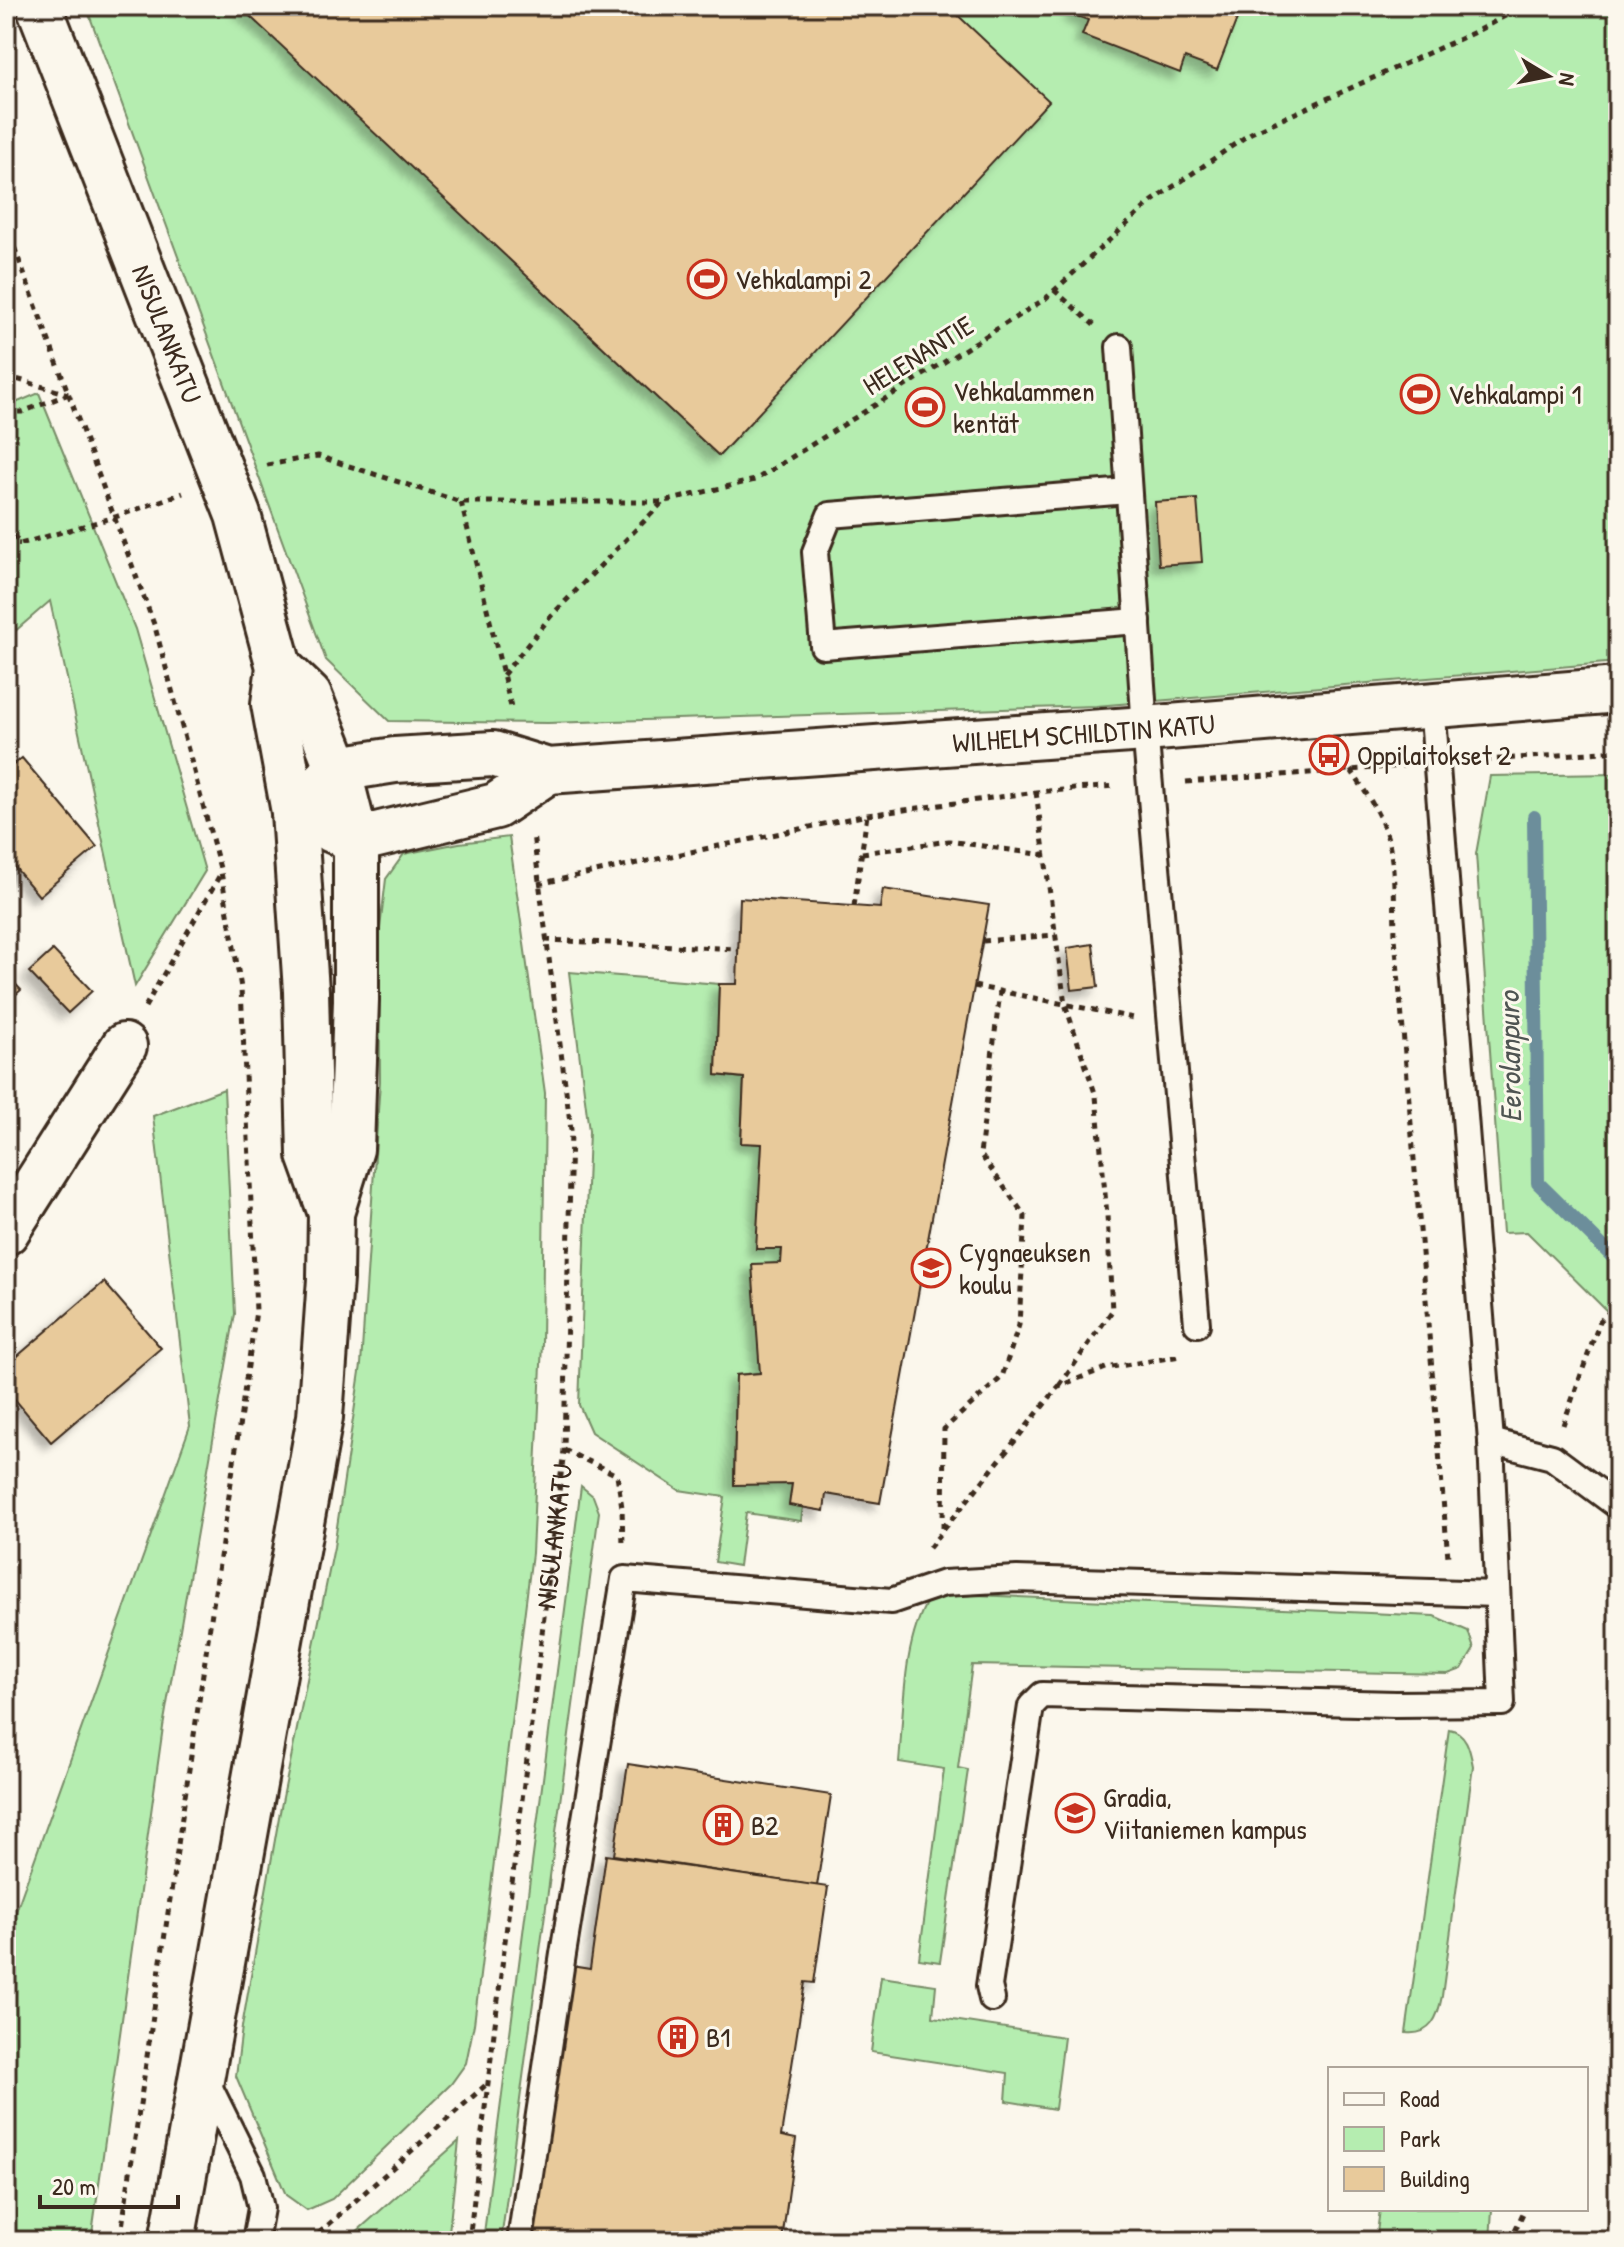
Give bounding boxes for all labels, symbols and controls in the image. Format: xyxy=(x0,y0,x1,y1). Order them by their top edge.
north arrow xyxy=(1508,36,1588,116)
text: N xyxy=(1552,71,1583,88)
sports icon: Vehkalampi 2 xyxy=(686,258,728,300)
street label: NISULANKATU xyxy=(123,259,211,409)
place label: Vehkalampi 2 xyxy=(735,260,872,298)
street label: HELENANTIE xyxy=(855,306,981,404)
place label: Vehkalammen kentät xyxy=(953,372,1095,442)
sports icon: Vehkalampi 1 xyxy=(1399,373,1441,415)
place label: Vehkalampi 1 xyxy=(1448,375,1582,413)
sports icon: Vehkalammen kentät xyxy=(904,386,946,428)
street label: WILHELM SCHILDTIN KATU xyxy=(951,704,1216,761)
bus stop icon: Oppilaitokset 2 xyxy=(1308,734,1350,776)
place label: Oppilaitokset 2 xyxy=(1357,736,1511,774)
water label: Eerolanpuro xyxy=(1488,989,1531,1123)
place label: Cygnaeuksen koulu xyxy=(959,1233,1091,1303)
school or university icon: Cygnaeuksen koulu xyxy=(910,1247,952,1289)
street label: NISULANKATU xyxy=(526,1462,581,1611)
place label: Gradia, Viitaniemen kampus xyxy=(1103,1778,1307,1848)
school or university icon: Gradia, Viitaniemen kampus xyxy=(1054,1792,1096,1834)
building icon: B2 xyxy=(702,1804,744,1846)
place label: B2 xyxy=(751,1806,778,1844)
building icon: B1 xyxy=(657,2016,699,2058)
place label: B1 xyxy=(706,2018,730,2056)
legend xyxy=(1328,2067,1588,2211)
text: Road xyxy=(1400,2082,1439,2114)
text: Park xyxy=(1400,2122,1440,2154)
scale bar xyxy=(40,2159,178,2209)
text: Building xyxy=(1400,2162,1470,2194)
text: 20 m xyxy=(52,2170,96,2202)

